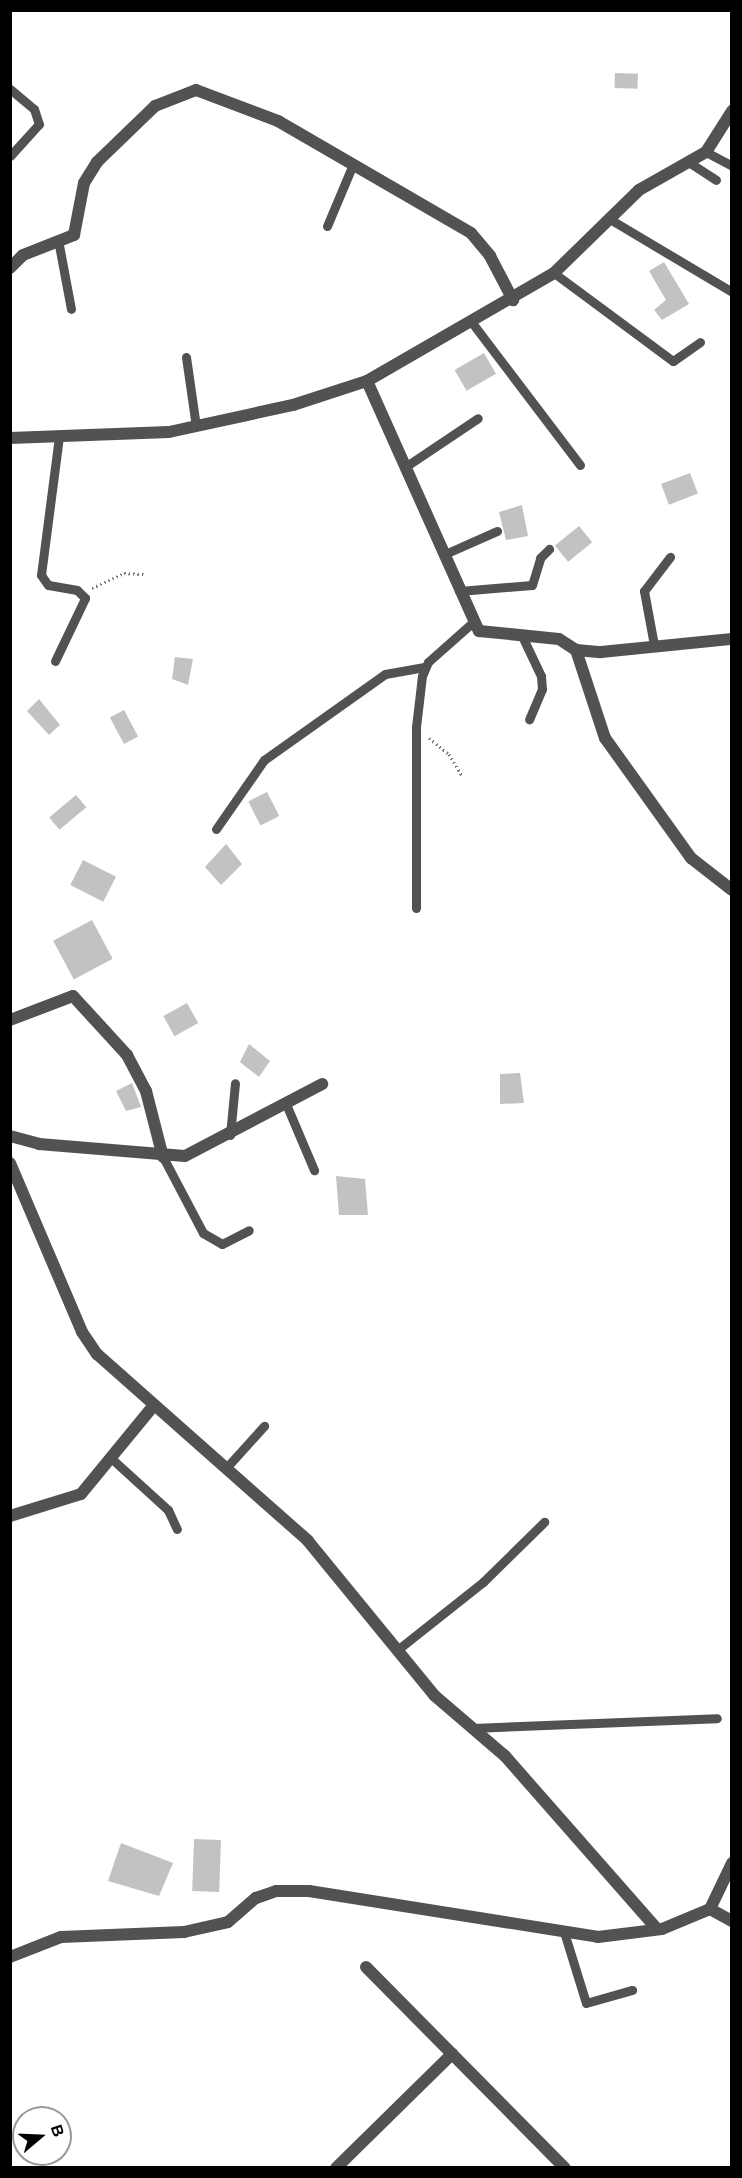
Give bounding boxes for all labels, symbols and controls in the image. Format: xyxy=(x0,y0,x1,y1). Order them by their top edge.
north arrow xyxy=(12,2106,72,2166)
text: B xyxy=(48,2122,68,2139)

